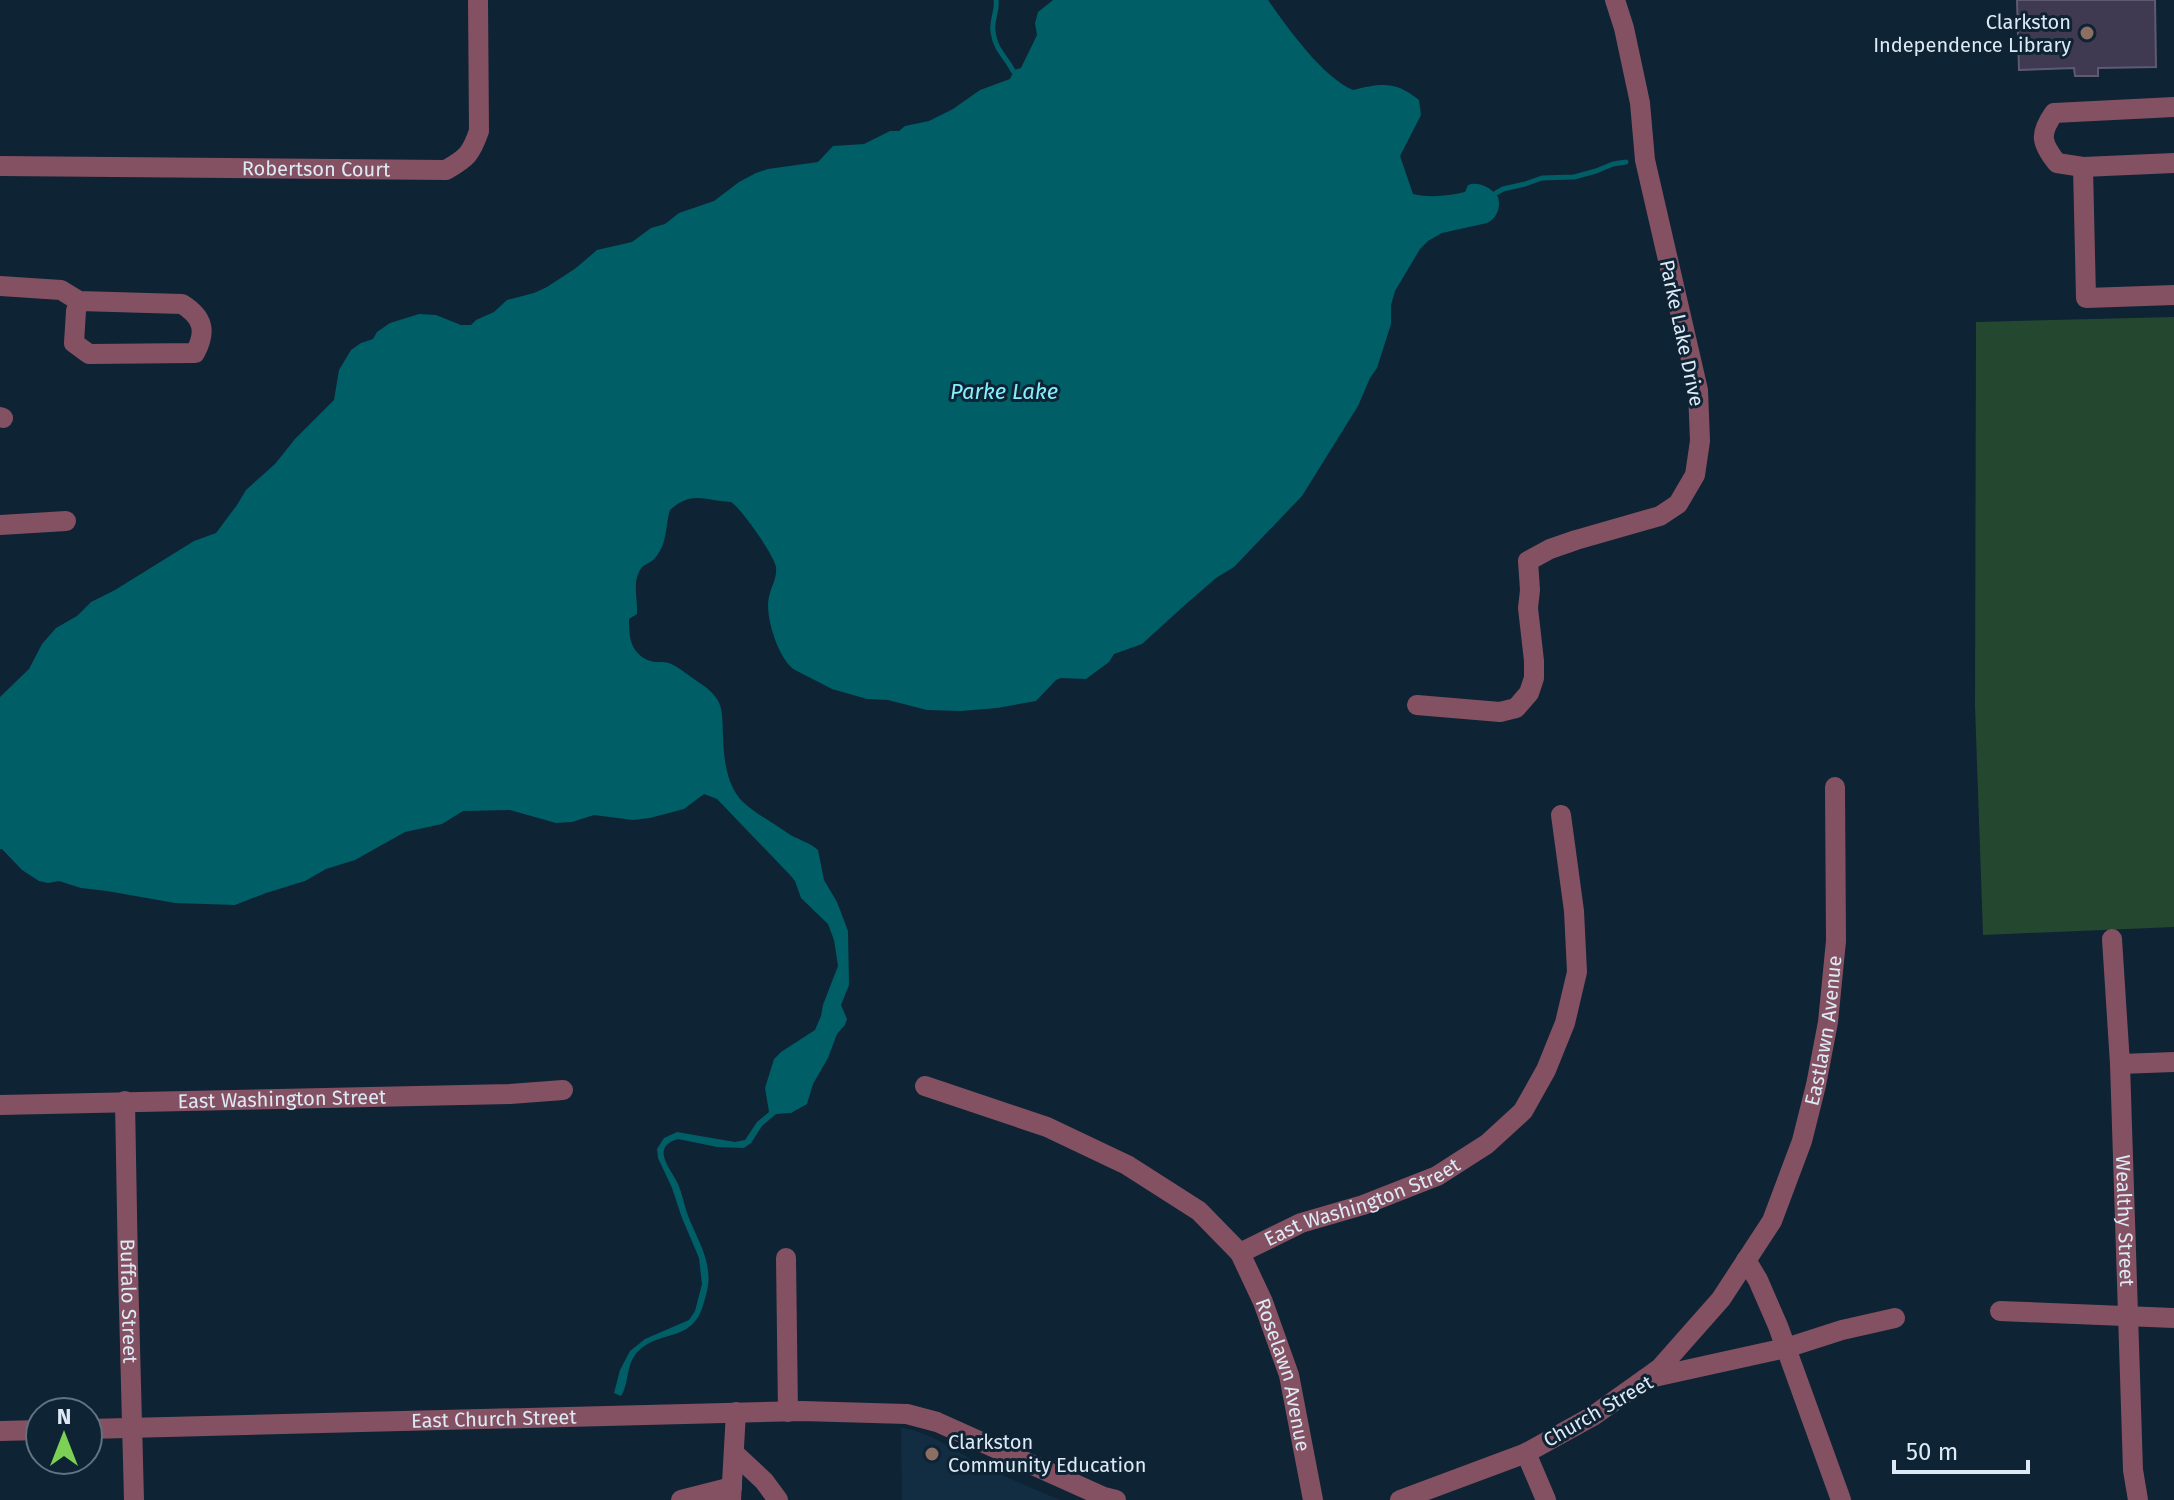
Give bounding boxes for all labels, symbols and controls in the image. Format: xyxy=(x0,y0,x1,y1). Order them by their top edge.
place label: Clarkston Independence Library xyxy=(1873,10,2071,57)
marker: Clarkston Independence Library xyxy=(2078,24,2096,42)
street label: Robertson Court xyxy=(242,156,391,182)
street label: Parke Lake Drive xyxy=(1655,258,1709,408)
water label: Parke Lake xyxy=(950,378,1058,405)
street label: Eastlawn Avenue xyxy=(1799,954,1847,1108)
street label: East Washington Street xyxy=(177,1085,387,1113)
street label: East Washington Street xyxy=(1260,1152,1465,1251)
street label: Wealthy Street xyxy=(2111,1154,2139,1288)
street label: Buffalo Street xyxy=(115,1238,142,1364)
street label: Roselawn Avenue xyxy=(1251,1295,1315,1453)
street label: Church Street xyxy=(1539,1370,1658,1452)
north arrow xyxy=(24,1396,104,1476)
text: N xyxy=(57,1403,71,1430)
street label: East Church Street xyxy=(411,1405,578,1433)
scale bar xyxy=(1894,1424,2028,1474)
place label: Clarkston Community Education xyxy=(948,1430,1146,1477)
text: 50 m xyxy=(1906,1438,1958,1466)
marker: Clarkston Community Education xyxy=(923,1445,941,1463)

